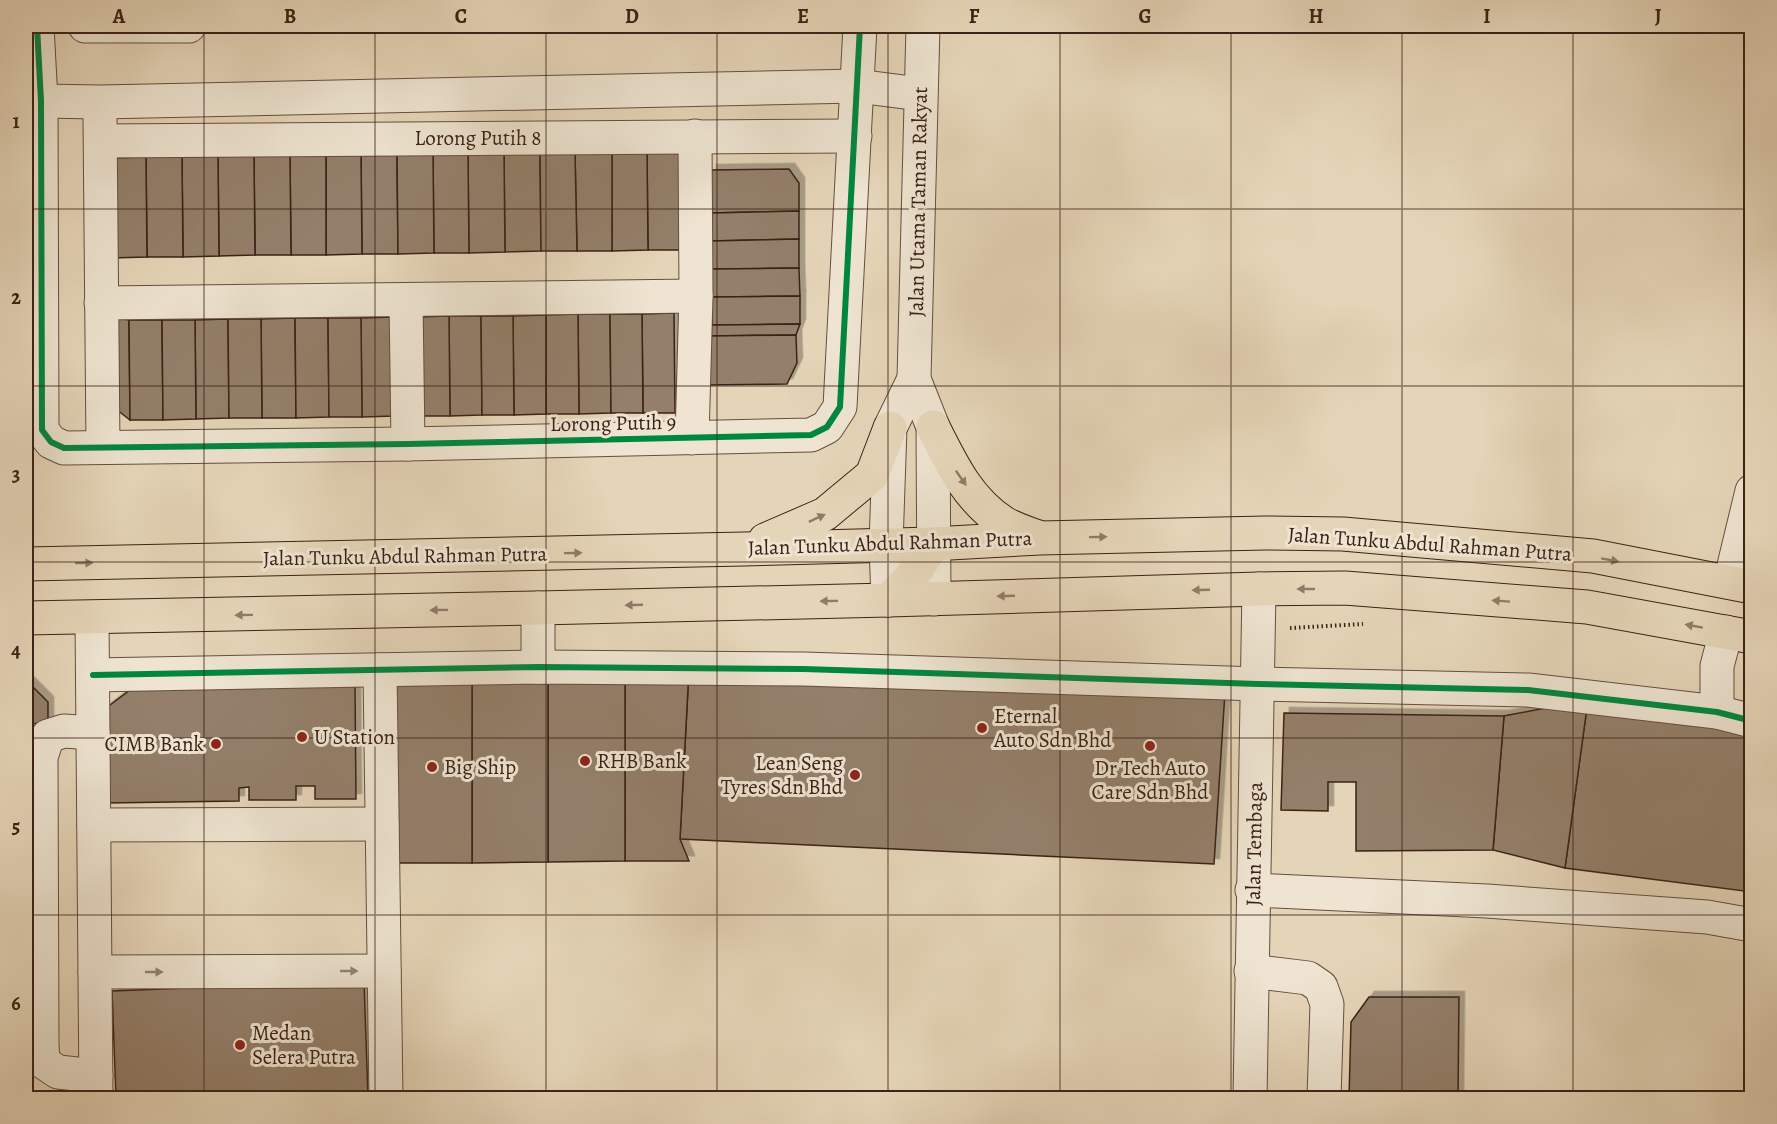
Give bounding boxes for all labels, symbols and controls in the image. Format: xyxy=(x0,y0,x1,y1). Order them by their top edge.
text: A xyxy=(112,3,126,30)
text: B xyxy=(284,3,296,30)
text: C xyxy=(455,3,467,30)
text: D xyxy=(625,3,639,30)
text: E xyxy=(797,3,809,30)
text: F xyxy=(969,3,980,30)
text: G xyxy=(1138,3,1152,30)
text: H xyxy=(1309,3,1324,30)
text: I xyxy=(1483,3,1491,30)
text: J xyxy=(1655,3,1662,30)
street label: Jalan Utama Taman Rakyat xyxy=(902,86,934,318)
text: 1 xyxy=(12,108,20,135)
street label: Lorong Putih 8 xyxy=(415,124,541,152)
text: 2 xyxy=(11,284,21,311)
street label: Lorong Putih 9 xyxy=(550,408,676,438)
text: 3 xyxy=(12,461,20,488)
one-way arrow xyxy=(955,469,967,485)
one-way arrow xyxy=(808,513,825,522)
street label: Jalan Tunku Abdul Rahman Putra xyxy=(1287,520,1573,568)
street label: Jalan Tunku Abdul Rahman Putra xyxy=(747,524,1033,562)
one-way arrow xyxy=(1089,533,1108,542)
street label: Jalan Tunku Abdul Rahman Putra xyxy=(263,540,548,572)
one-way arrow xyxy=(563,548,582,557)
one-way arrow xyxy=(1600,555,1619,564)
one-way arrow xyxy=(74,558,93,568)
one-way arrow xyxy=(1297,584,1316,593)
one-way arrow xyxy=(1191,586,1210,595)
one-way arrow xyxy=(996,592,1015,601)
one-way arrow xyxy=(1491,596,1510,605)
one-way arrow xyxy=(820,597,839,606)
one-way arrow xyxy=(625,600,644,610)
one-way arrow xyxy=(430,606,449,615)
one-way arrow xyxy=(235,610,254,619)
one-way arrow xyxy=(1684,621,1703,630)
text: 4 xyxy=(11,637,21,664)
place label: Eternal Auto Sdn Bhd xyxy=(993,702,1112,754)
marker: Eternal Auto Sdn Bhd xyxy=(975,721,989,735)
place label: U Station xyxy=(314,723,395,751)
place label: CIMB Bank xyxy=(105,730,205,758)
marker: U Station xyxy=(295,730,309,744)
marker: CIMB Bank xyxy=(209,737,223,751)
marker: Dr Tech Auto Care Sdn Bhd xyxy=(1143,739,1157,753)
place label: RHB Bank xyxy=(597,747,687,775)
place label: Lean Seng Tyres Sdn Bhd xyxy=(721,749,844,801)
place label: Big Ship xyxy=(444,753,516,781)
marker: RHB Bank xyxy=(578,754,592,768)
place label: Dr Tech Auto Care Sdn Bhd xyxy=(1091,754,1209,806)
marker: Big Ship xyxy=(425,760,439,774)
marker: Lean Seng Tyres Sdn Bhd xyxy=(848,768,862,782)
street label: Jalan Tembaga xyxy=(1239,781,1269,906)
text: 5 xyxy=(12,813,20,840)
one-way arrow xyxy=(144,967,163,977)
one-way arrow xyxy=(339,967,358,976)
text: 6 xyxy=(11,990,21,1017)
place label: Medan Selera Putra xyxy=(252,1019,356,1071)
marker: Medan Selera Putra xyxy=(233,1038,247,1052)

